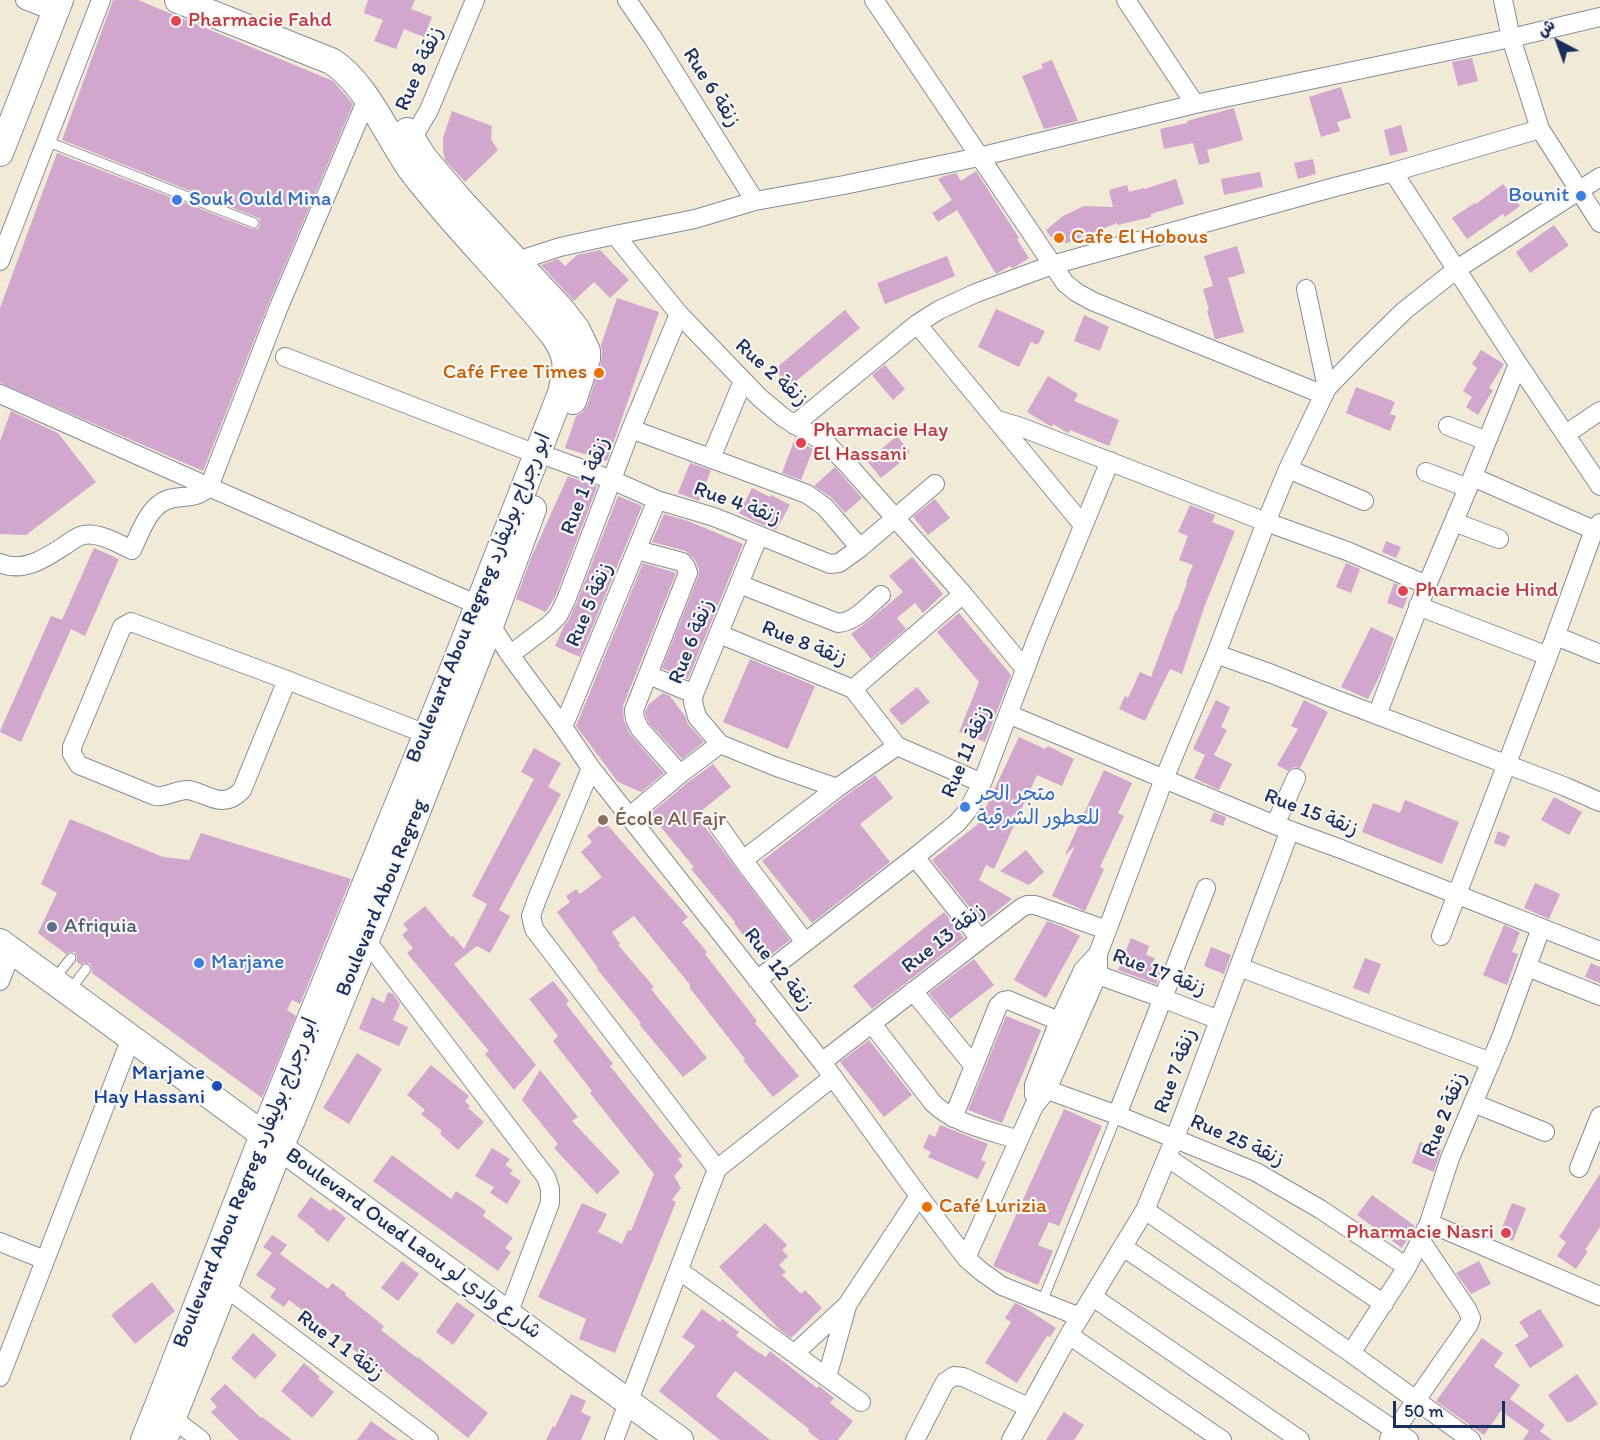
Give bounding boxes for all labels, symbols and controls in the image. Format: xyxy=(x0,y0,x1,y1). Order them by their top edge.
place label: Pharmacie Fahd xyxy=(188,8,332,34)
north arrow xyxy=(1528,12,1588,72)
marker: Pharmacie Fahd xyxy=(169,14,183,28)
text: ش xyxy=(1533,15,1559,41)
street label: Rue 8 زنقة xyxy=(390,23,450,115)
street label: Rue 6 زنقة xyxy=(677,43,745,133)
place label: Bounit xyxy=(1508,183,1569,209)
place label: Souk Ould Mina xyxy=(189,187,331,213)
marker: Bounit xyxy=(1574,189,1588,203)
marker: Souk Ould Mina xyxy=(170,193,184,207)
place label: Cafe El Hobous xyxy=(1071,225,1208,251)
marker: Cafe El Hobous xyxy=(1052,231,1066,245)
street label: Rue 2 زنقة xyxy=(729,334,813,412)
place label: Café Free Times xyxy=(443,360,587,386)
marker: Café Free Times xyxy=(592,366,606,380)
place label: Pharmacie Hay El Hassani xyxy=(813,418,948,468)
street label: Boulevard Abou Regreg ابو رجراج بوليفارد xyxy=(401,429,557,767)
street label: Rue 1 زنقة 1 xyxy=(556,434,616,538)
marker: Pharmacie Hay El Hassani xyxy=(794,436,808,450)
street label: Rue 4 زنقة xyxy=(690,477,784,531)
street label: Rue 5 زنقة xyxy=(561,559,619,651)
place label: Pharmacie Hind xyxy=(1415,578,1558,604)
marker: Pharmacie Hind xyxy=(1396,584,1410,598)
street label: Rue 6 زنقة xyxy=(664,596,720,688)
street label: Rue 8 زنقة xyxy=(758,616,850,672)
street label: Rue 11 زنقة xyxy=(936,702,998,802)
place label: متجر الحر للعطور الشرقية xyxy=(977,782,1100,832)
street label: Rue 15 زنقة xyxy=(1260,784,1362,842)
street label: Boulevard Abou Regreg xyxy=(331,796,433,1000)
marker: متجر الحر للعطور الشرقية xyxy=(958,800,972,814)
place label: École Al Fajr xyxy=(615,807,726,833)
marker: École Al Fajr xyxy=(596,813,610,827)
street label: Rue 13 زنقة xyxy=(897,898,991,980)
place label: Afriquia xyxy=(64,914,137,940)
marker: Afriquia xyxy=(45,920,59,934)
street label: Rue 12 زنقة xyxy=(738,923,818,1017)
street label: Rue 17 زنقة xyxy=(1109,944,1209,1002)
place label: Marjane xyxy=(211,950,284,976)
marker: Marjane xyxy=(192,956,206,970)
street label: Boulevard Abou Regreg ابو رجراج بوليفارد xyxy=(168,1014,324,1352)
street label: Rue 7 زنقة xyxy=(1149,1025,1203,1117)
place label: Marjane Hay Hassani xyxy=(93,1061,205,1111)
street label: Rue 2 زنقة xyxy=(1417,1069,1473,1161)
marker: Marjane Hay Hassani xyxy=(210,1079,224,1093)
street label: Rue 25 زنقة xyxy=(1186,1109,1288,1173)
street label: Boulevard Oued Laou شارع وادي لو xyxy=(280,1143,546,1345)
place label: Café Lurizia xyxy=(939,1194,1047,1220)
marker: Café Lurizia xyxy=(920,1200,934,1214)
place label: Pharmacie Nasri xyxy=(1346,1220,1494,1246)
marker: Pharmacie Nasri xyxy=(1499,1226,1513,1240)
street label: Rue 1 زنقة 1 xyxy=(292,1305,388,1387)
scale bar xyxy=(1396,1389,1508,1427)
text: 50 m xyxy=(1404,1400,1444,1422)

